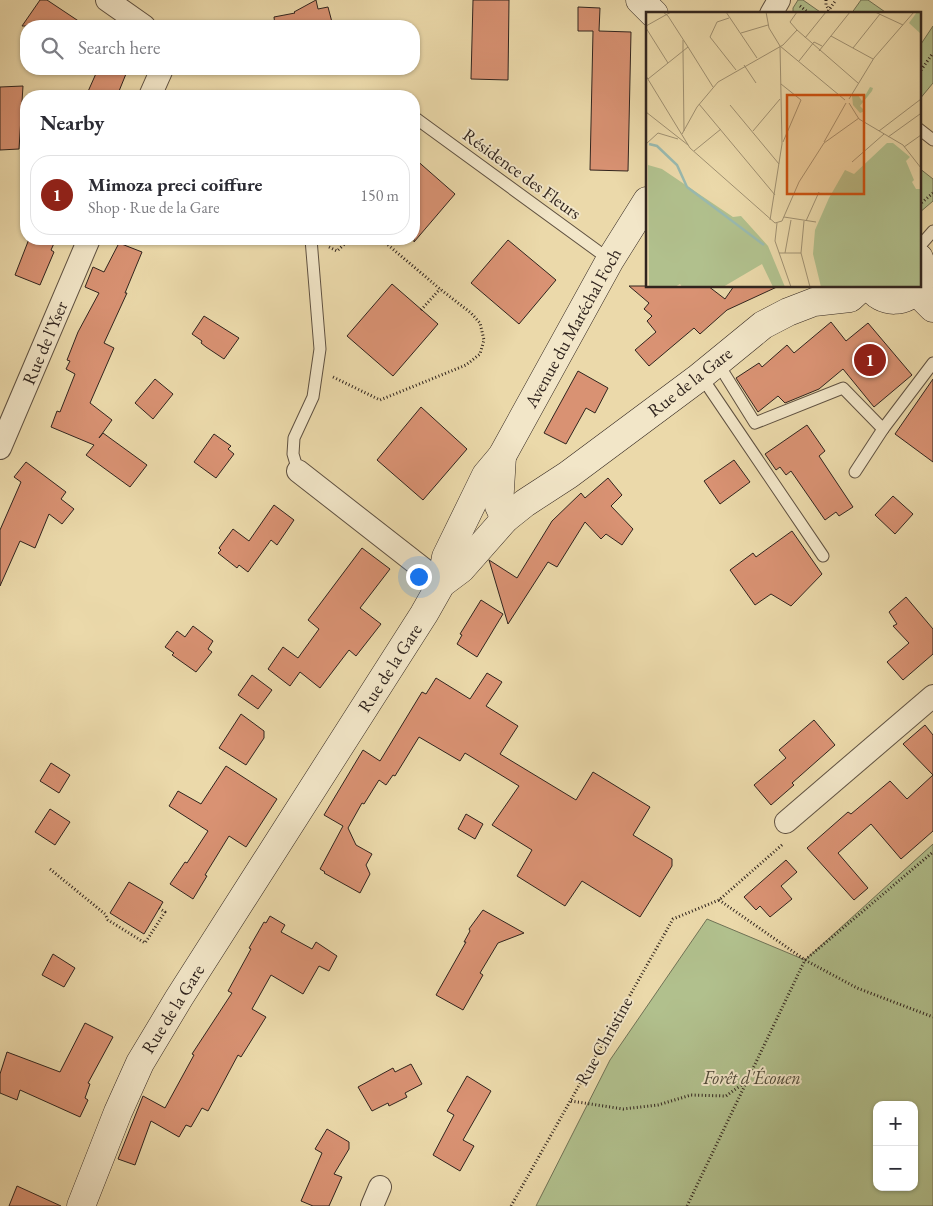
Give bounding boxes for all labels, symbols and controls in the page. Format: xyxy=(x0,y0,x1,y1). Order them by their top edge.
inset map xyxy=(646,12,920,288)
search box xyxy=(20,20,420,75)
icon: search xyxy=(38,34,66,62)
text: Search here xyxy=(78,35,160,60)
text: Nearby xyxy=(40,109,104,136)
street label: Résidence des Fleurs xyxy=(459,123,586,224)
text: Mimoza preci coiffure xyxy=(88,172,262,197)
text: 1 xyxy=(53,185,61,206)
text: 150 m xyxy=(360,185,399,206)
text: Shop · Rue de la Gare xyxy=(88,197,219,218)
street label: Avenue du Maréchal Foch xyxy=(519,244,626,413)
street label: Rue de l'Yser xyxy=(17,298,72,388)
street label: Rue de la Gare xyxy=(643,341,737,422)
pin: 1 xyxy=(854,341,886,379)
your location xyxy=(406,564,432,590)
street label: Rue de la Gare xyxy=(352,619,427,716)
street label: Rue de la Gare xyxy=(136,960,209,1058)
street label: Rue Christine xyxy=(570,992,637,1089)
park label: Forêt d'Écouen xyxy=(702,1066,801,1089)
map controls xyxy=(873,1101,918,1191)
button: + xyxy=(873,1101,918,1146)
button: − xyxy=(873,1146,918,1191)

